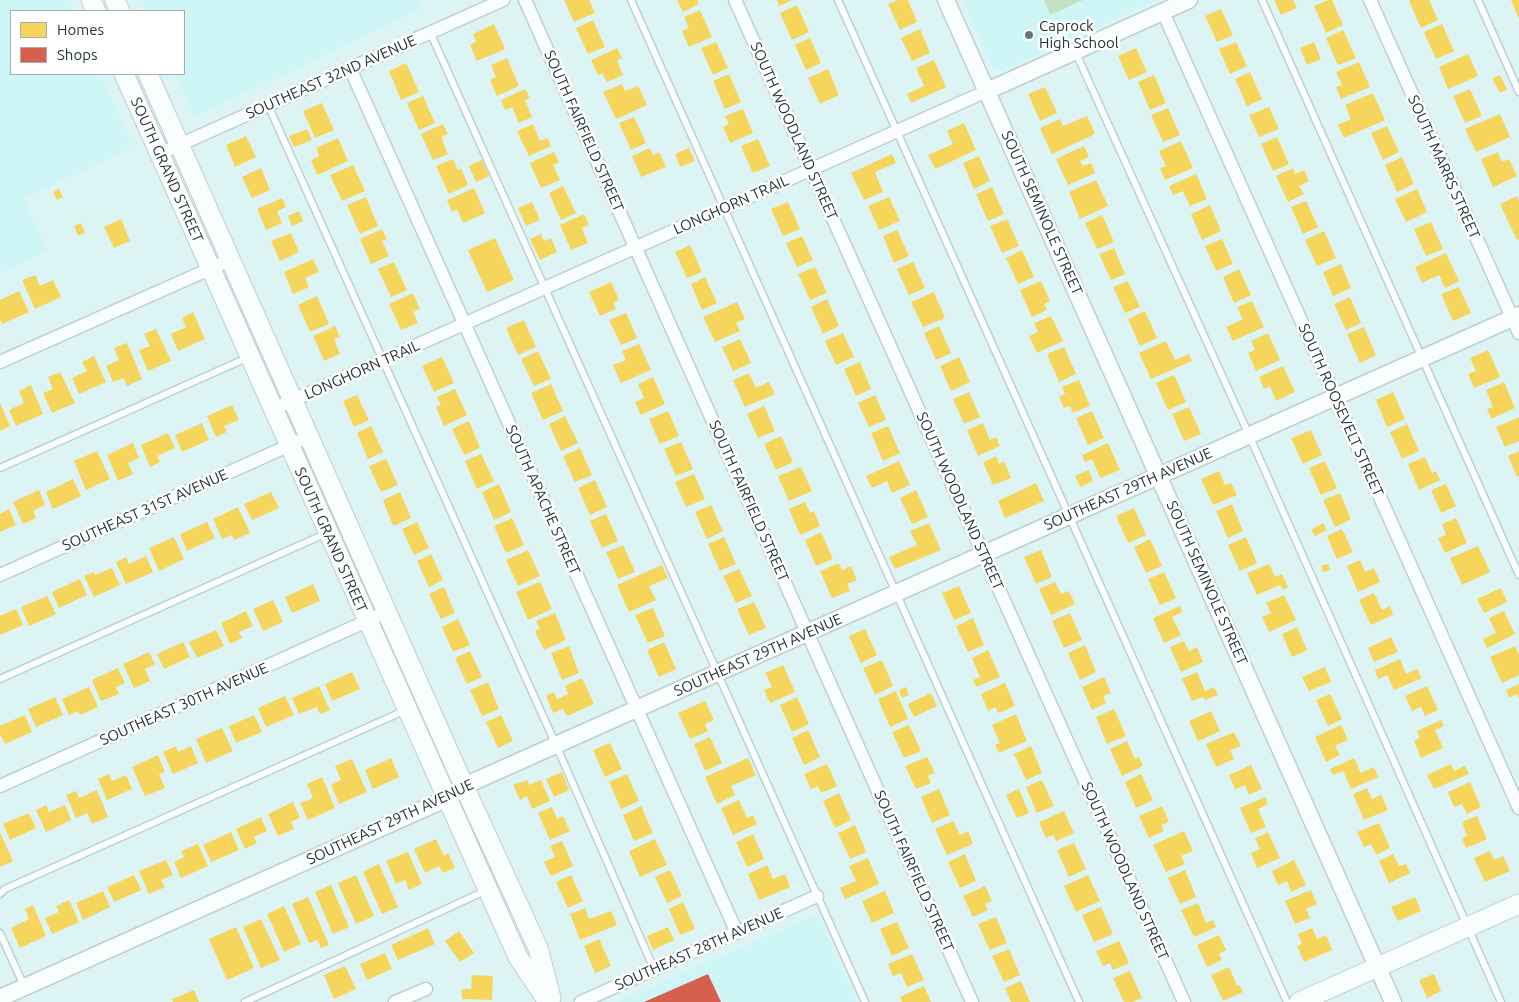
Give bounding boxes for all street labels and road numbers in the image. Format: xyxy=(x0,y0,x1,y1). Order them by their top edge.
street label: SOUTHEAST 32ND AVENUE xyxy=(243,31,419,123)
street label: SOUTH WOODLAND STREET xyxy=(747,39,841,223)
street label: SOUTH FAIRFIELD STREET xyxy=(540,48,628,214)
street label: SOUTH MARRS STREET xyxy=(1404,92,1484,242)
street label: SOUTH GRAND STREET xyxy=(127,95,207,245)
street label: SOUTH SEMINOLE STREET xyxy=(998,128,1086,298)
street label: LONGHORN TRAIL xyxy=(671,171,791,239)
street label: SOUTH ROOSEVELT STREET xyxy=(1295,321,1387,499)
street label: LONGHORN TRAIL xyxy=(302,336,422,404)
street label: SOUTH WOODLAND STREET xyxy=(913,409,1007,593)
street label: SOUTH FAIRFIELD STREET xyxy=(705,418,793,584)
street label: SOUTH APACHE STREET xyxy=(502,422,584,578)
street label: SOUTHEAST 29TH AVENUE xyxy=(1041,444,1215,534)
street label: SOUTHEAST 31ST AVENUE xyxy=(59,465,231,555)
street label: SOUTH GRAND STREET xyxy=(291,465,371,615)
street label: SOUTH SEMINOLE STREET xyxy=(1163,498,1251,668)
street label: SOUTHEAST 29TH AVENUE xyxy=(671,610,845,700)
street label: SOUTHEAST 30TH AVENUE xyxy=(97,659,271,749)
street label: SOUTHEAST 29TH AVENUE xyxy=(304,775,476,869)
street label: SOUTH WOODLAND STREET xyxy=(1078,779,1172,963)
street label: SOUTH FAIRFIELD STREET xyxy=(870,788,958,954)
street label: SOUTHEAST 28TH AVENUE xyxy=(612,904,786,994)

